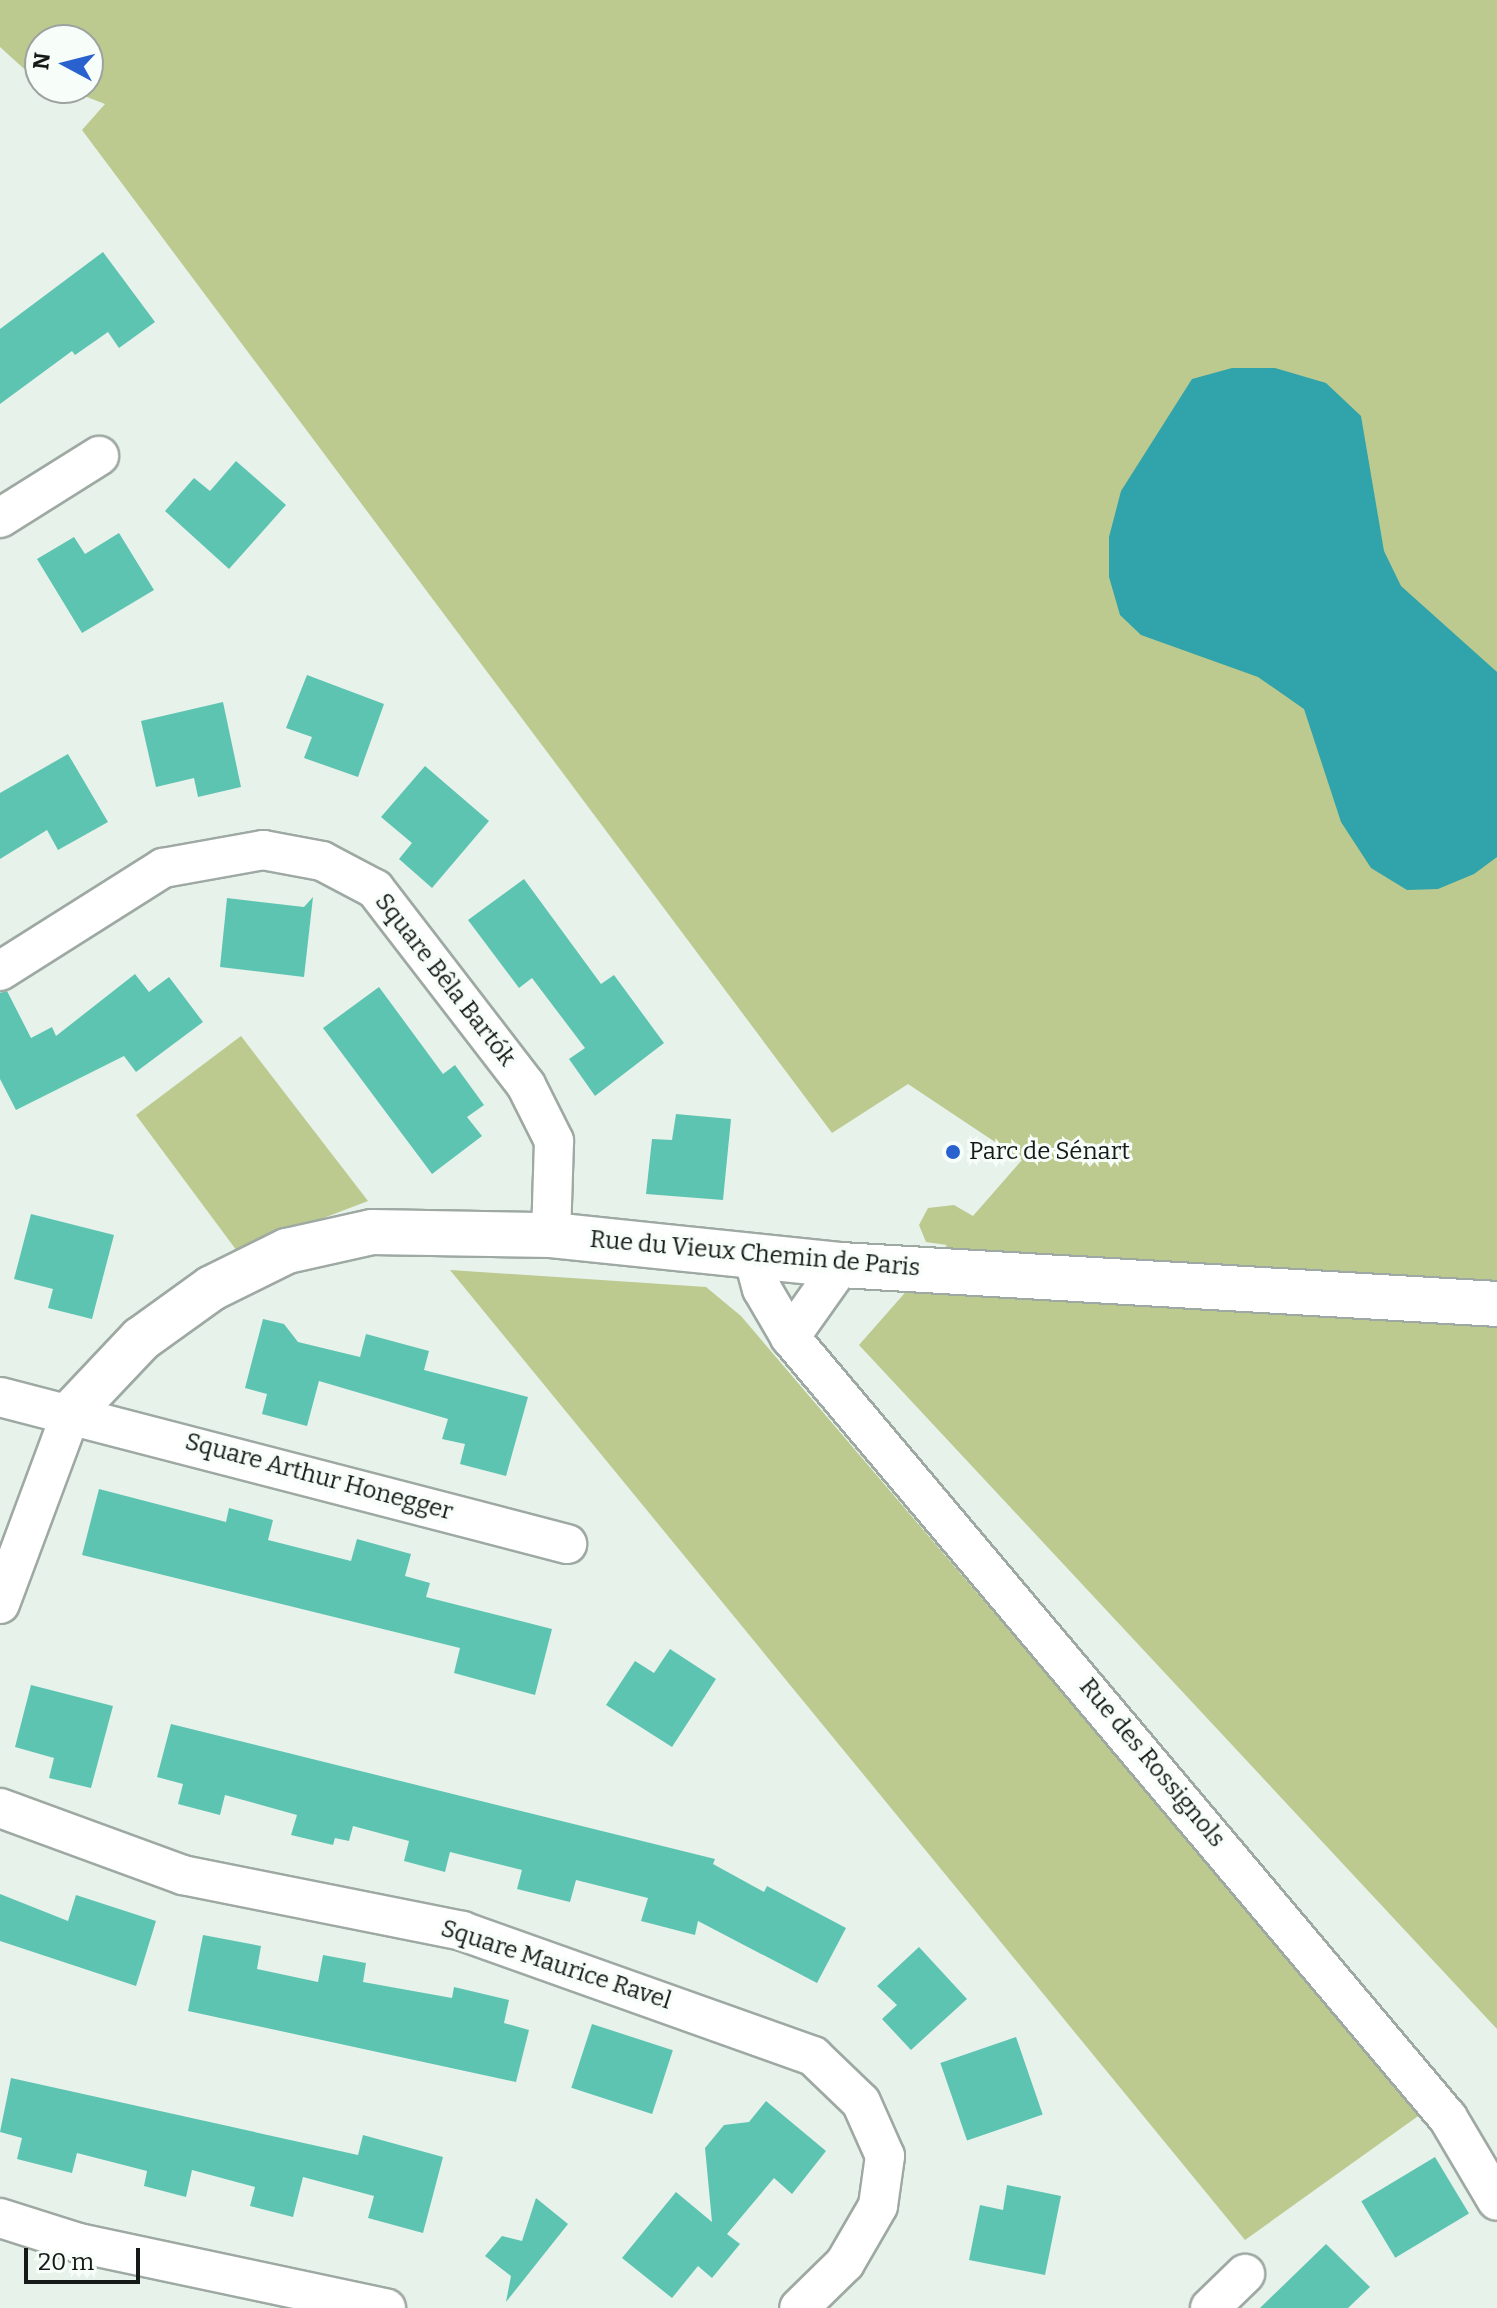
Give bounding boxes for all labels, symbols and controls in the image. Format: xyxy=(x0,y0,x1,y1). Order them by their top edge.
north arrow xyxy=(24,24,104,104)
text: N xyxy=(27,51,56,71)
street label: Square Bêla Bartók xyxy=(369,888,521,1072)
place label: Parc de Sénart xyxy=(969,1138,1130,1166)
marker: Parc de Sénart xyxy=(944,1143,962,1161)
street label: Rue du Vieux Chemin de Paris xyxy=(589,1225,921,1283)
street label: Square Arthur Honegger xyxy=(182,1427,456,1527)
street label: Rue des Rossignols xyxy=(1073,1673,1231,1853)
street label: Square Maurice Ravel xyxy=(437,1914,675,2016)
scale bar xyxy=(28,2232,144,2282)
text: 20 m xyxy=(38,2248,94,2276)

